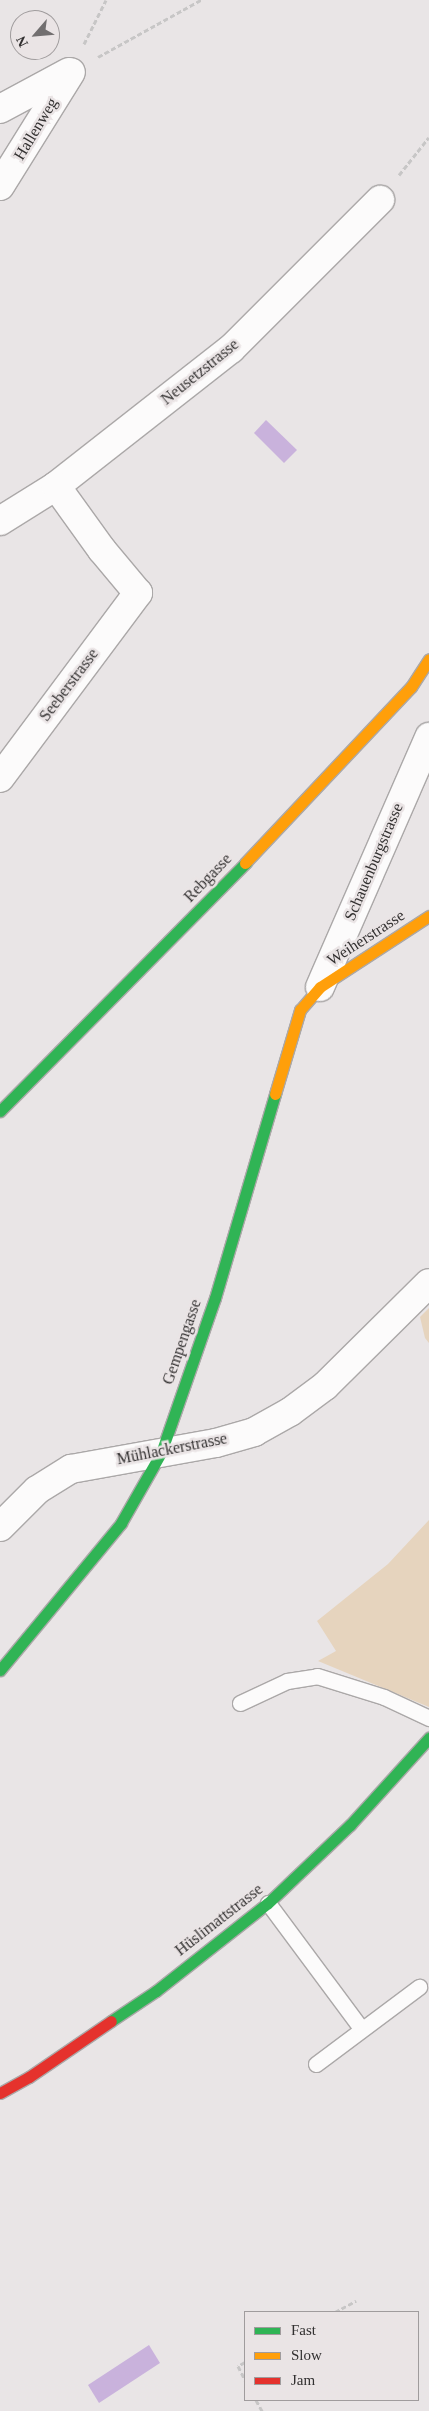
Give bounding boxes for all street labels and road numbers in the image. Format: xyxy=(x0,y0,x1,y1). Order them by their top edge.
street label: Hallenweg xyxy=(10,94,62,164)
street label: Neusetzstrasse xyxy=(157,335,243,409)
street label: Seeberstrasse xyxy=(35,645,103,725)
street label: Schauenburgstrasse xyxy=(341,800,407,924)
street label: Rebgasse xyxy=(180,850,236,906)
street label: Weiherstrasse xyxy=(324,906,408,970)
street label: Gempengasse xyxy=(158,1297,206,1387)
street label: Mühlackerstrasse xyxy=(115,1429,229,1469)
street label: Hüslimattstrasse xyxy=(171,1880,267,1960)

